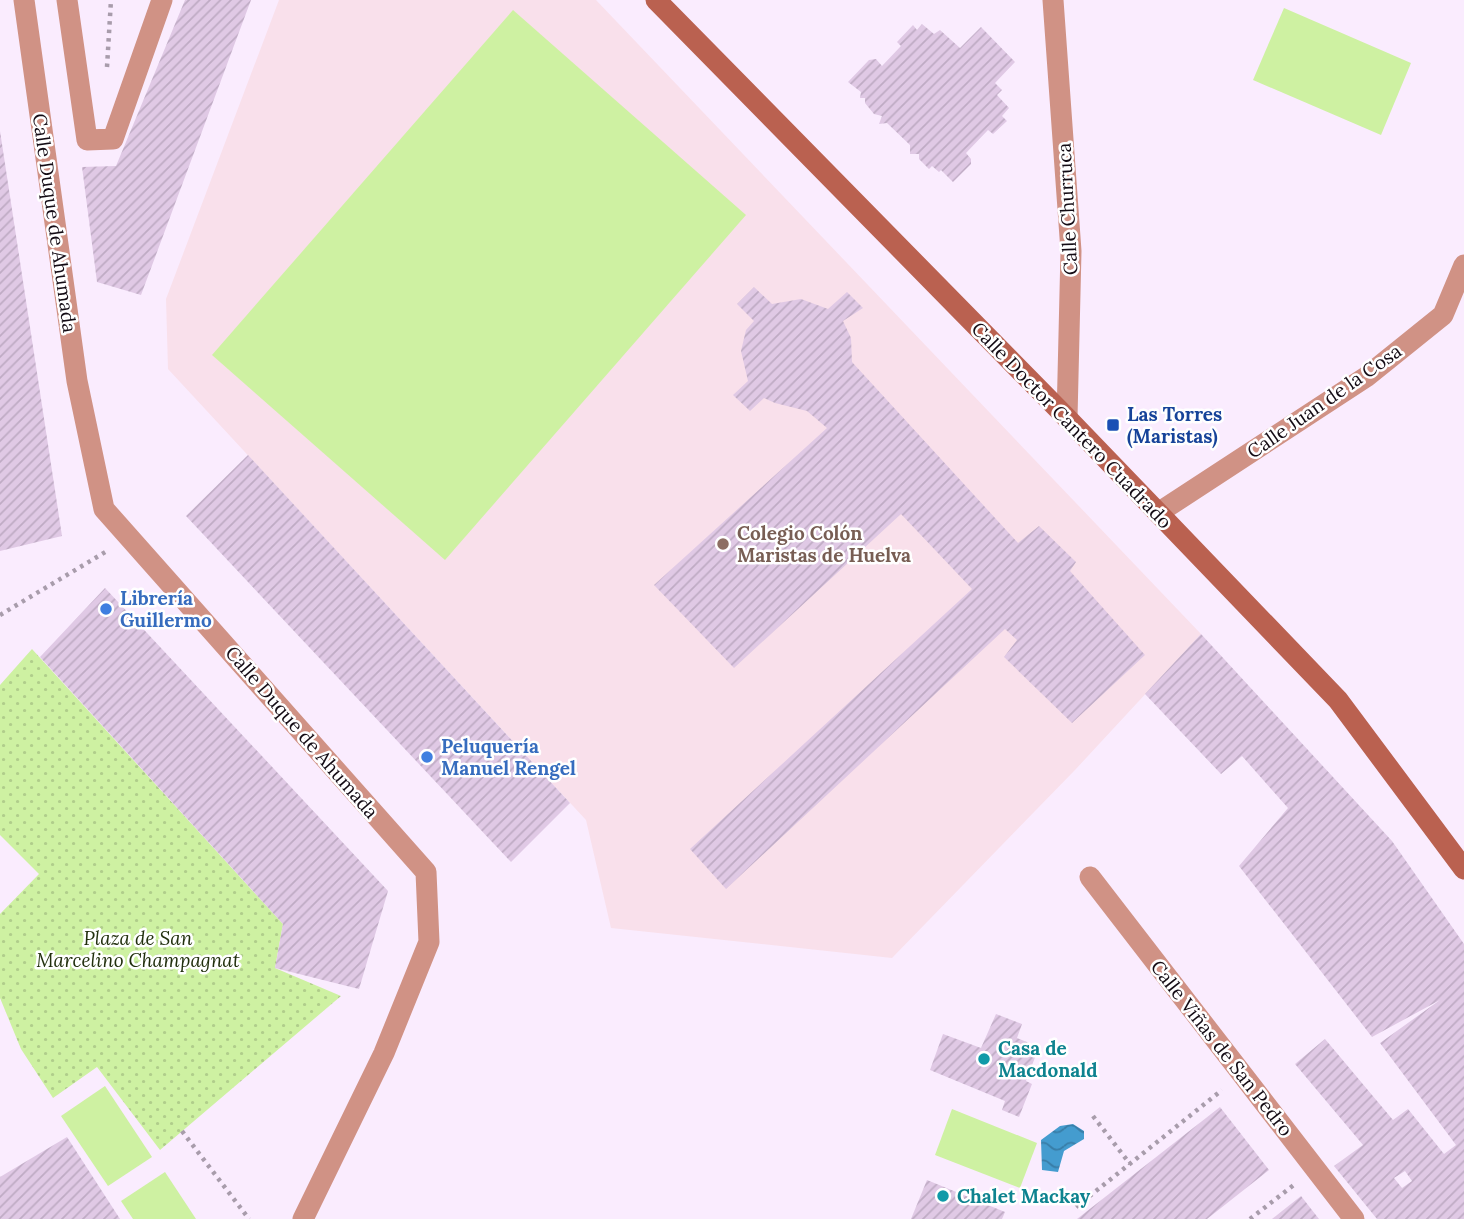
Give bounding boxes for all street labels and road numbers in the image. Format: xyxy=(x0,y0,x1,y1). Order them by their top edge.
street label: Calle Duque de Ahumada xyxy=(28,112,82,334)
street label: Calle Churruca xyxy=(1052,142,1082,276)
street label: Calle Doctor Cantero Cuadrado xyxy=(967,317,1177,533)
street label: Calle Juan de la Cosa xyxy=(1242,339,1406,463)
street label: Calle Duque de Ahumada xyxy=(220,641,384,823)
street label: Calle Viñas de San Pedro xyxy=(1146,955,1298,1141)

